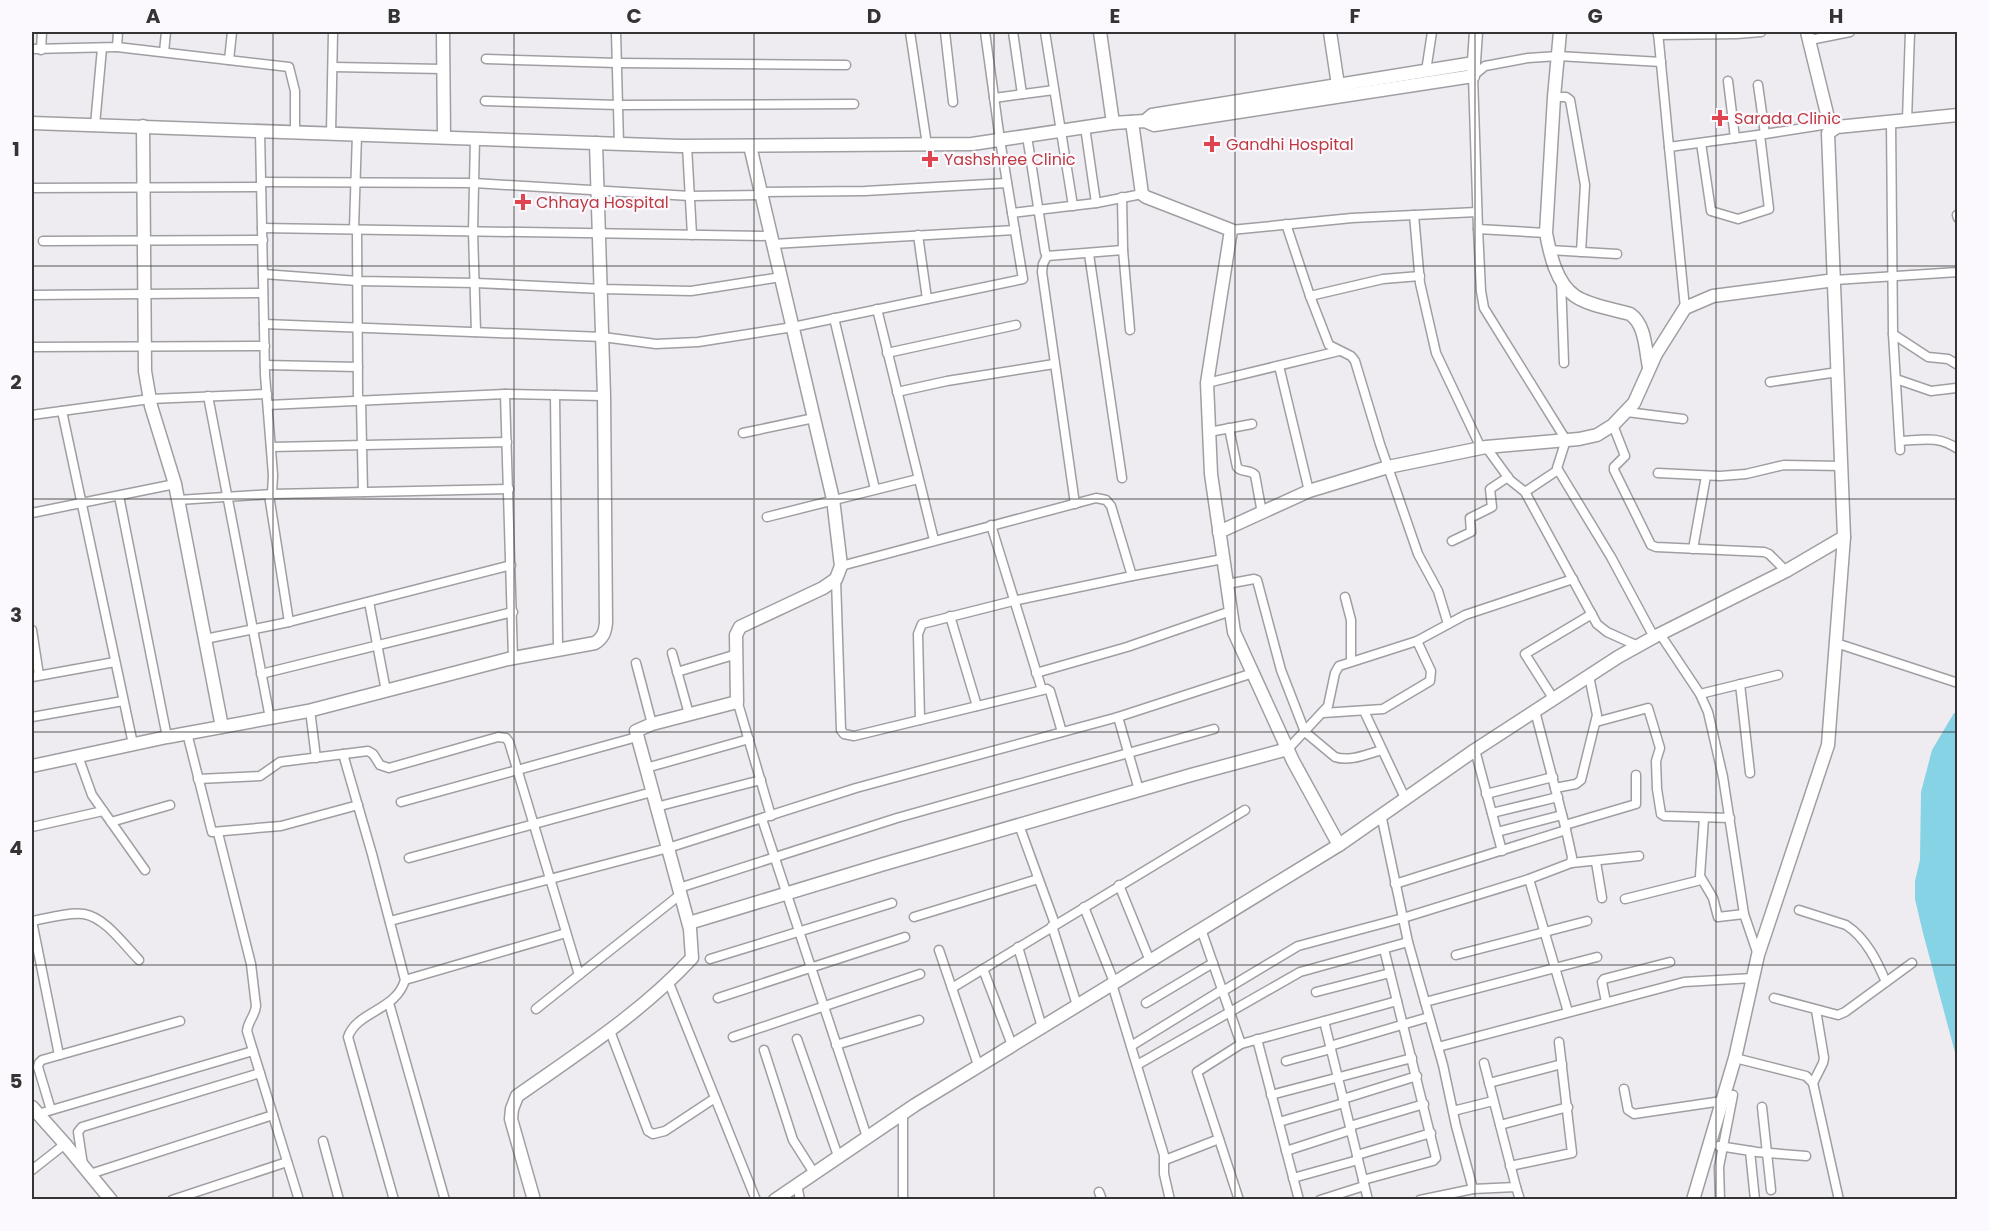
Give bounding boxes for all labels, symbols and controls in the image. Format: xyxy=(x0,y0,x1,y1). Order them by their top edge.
text: A xyxy=(146,2,161,30)
text: B xyxy=(387,2,401,30)
text: C xyxy=(626,2,642,30)
text: D xyxy=(867,2,881,30)
text: E xyxy=(1110,2,1120,30)
text: F xyxy=(1350,2,1361,30)
text: G xyxy=(1587,2,1603,30)
text: H xyxy=(1829,2,1843,30)
place label: Sarada Clinic xyxy=(1734,107,1841,130)
marker: Sarada Clinic xyxy=(1711,109,1729,127)
place label: Gandhi Hospital xyxy=(1226,133,1354,156)
text: 1 xyxy=(12,135,20,163)
marker: Gandhi Hospital xyxy=(1203,135,1221,153)
place label: Yashshree Clinic xyxy=(944,148,1076,171)
marker: Yashshree Clinic xyxy=(921,150,939,168)
place label: Chhaya Hospital xyxy=(536,191,669,214)
marker: Chhaya Hospital xyxy=(514,193,532,211)
text: 2 xyxy=(10,368,22,396)
text: 3 xyxy=(10,601,22,629)
text: 4 xyxy=(9,834,23,862)
text: 5 xyxy=(10,1067,23,1095)

